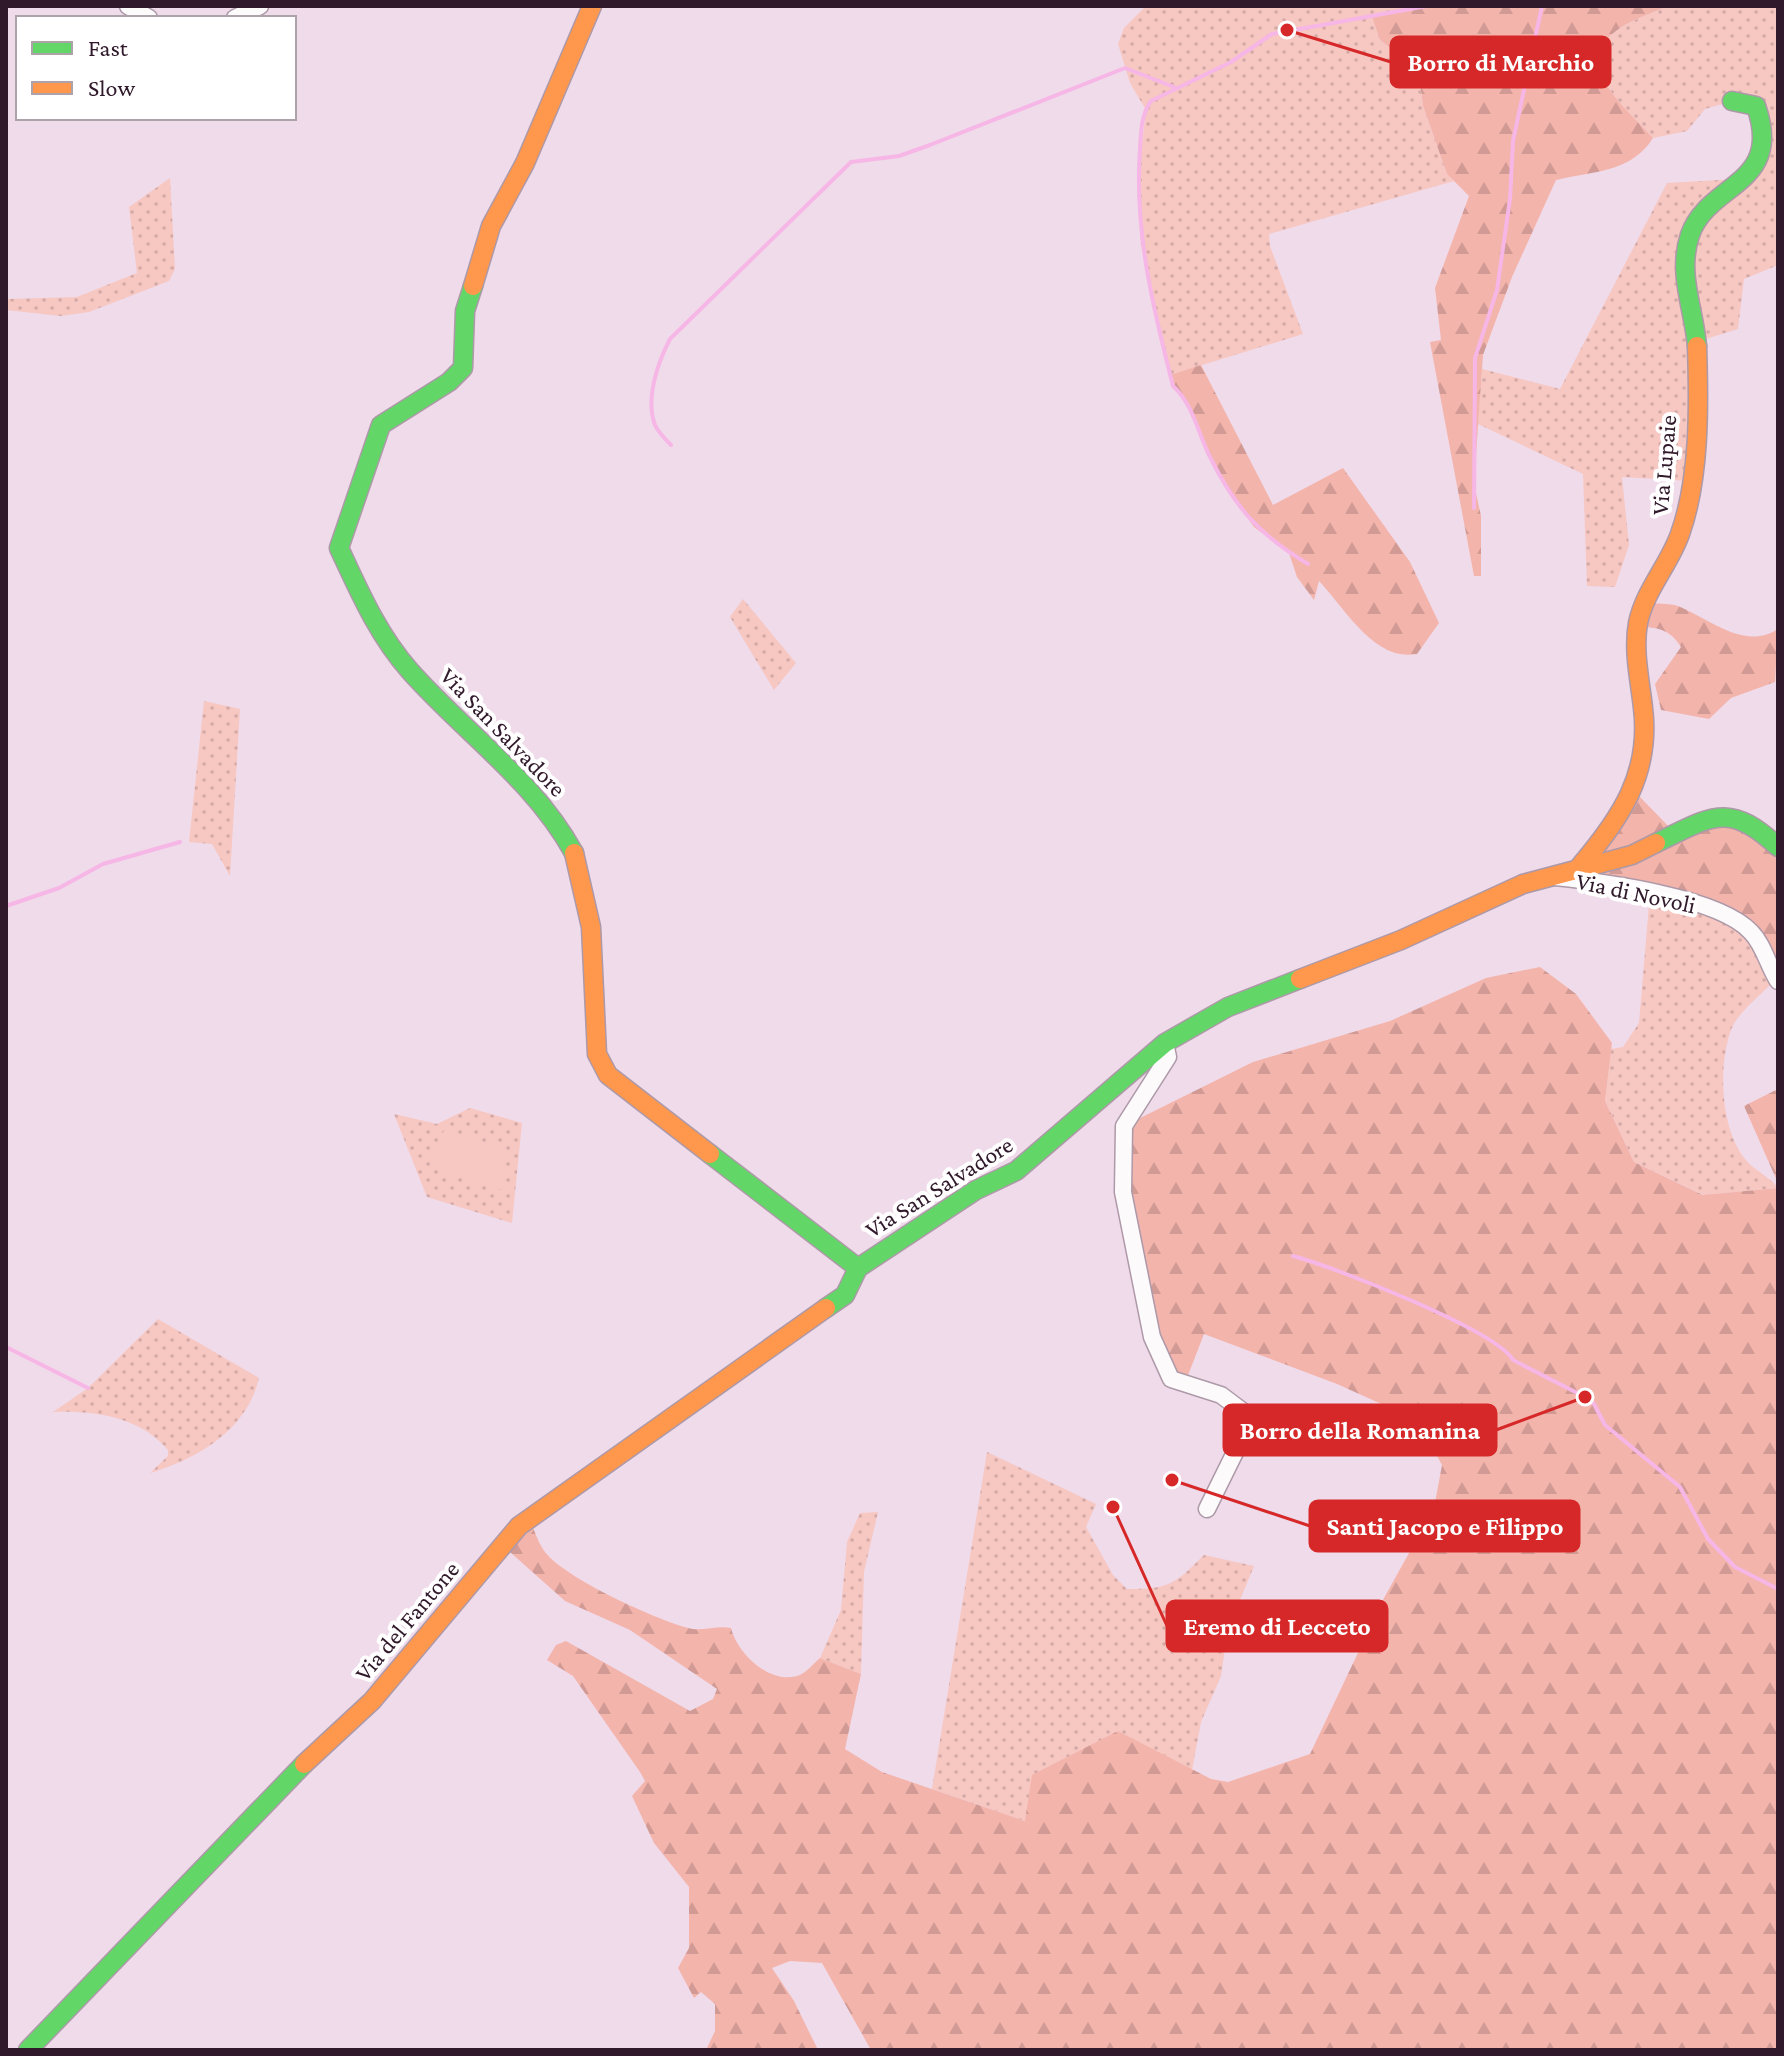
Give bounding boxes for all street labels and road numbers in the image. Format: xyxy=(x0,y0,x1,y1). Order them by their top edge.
street label: Via Lupaie xyxy=(1646,414,1681,516)
street label: Via San Salvadore xyxy=(435,662,572,802)
street label: Via di Novoli xyxy=(1574,867,1698,918)
street label: Via San Salvadore xyxy=(860,1130,1017,1243)
street label: Via del Fantone xyxy=(349,1555,464,1686)

